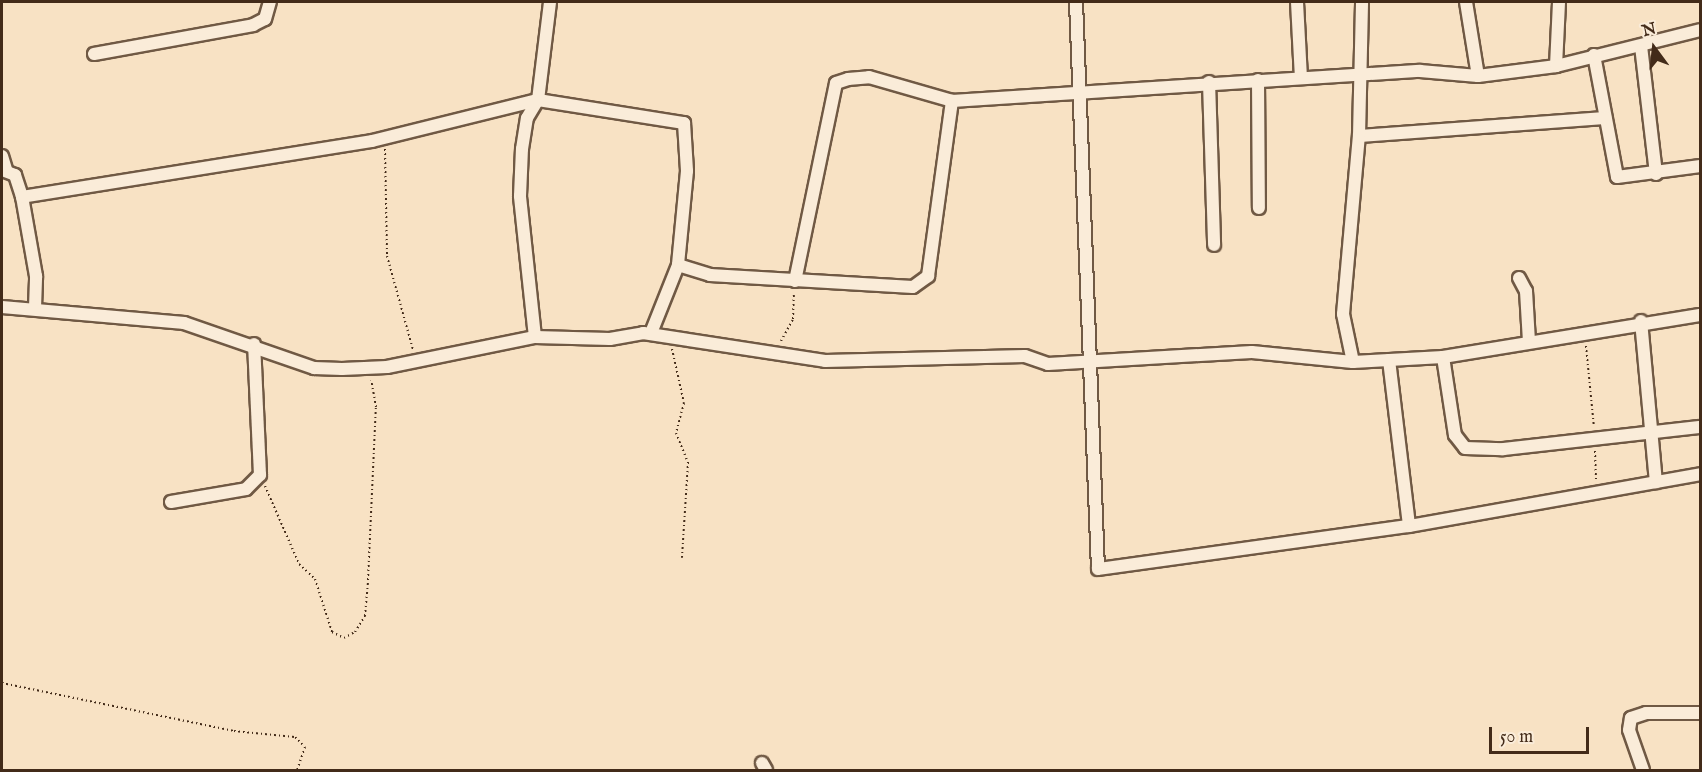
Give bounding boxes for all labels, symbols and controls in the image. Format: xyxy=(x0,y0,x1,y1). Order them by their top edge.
north arrow xyxy=(1624,18,1684,78)
text: N xyxy=(1640,19,1659,42)
scale bar xyxy=(1492,715,1592,753)
text: 50 m xyxy=(1500,726,1533,749)

